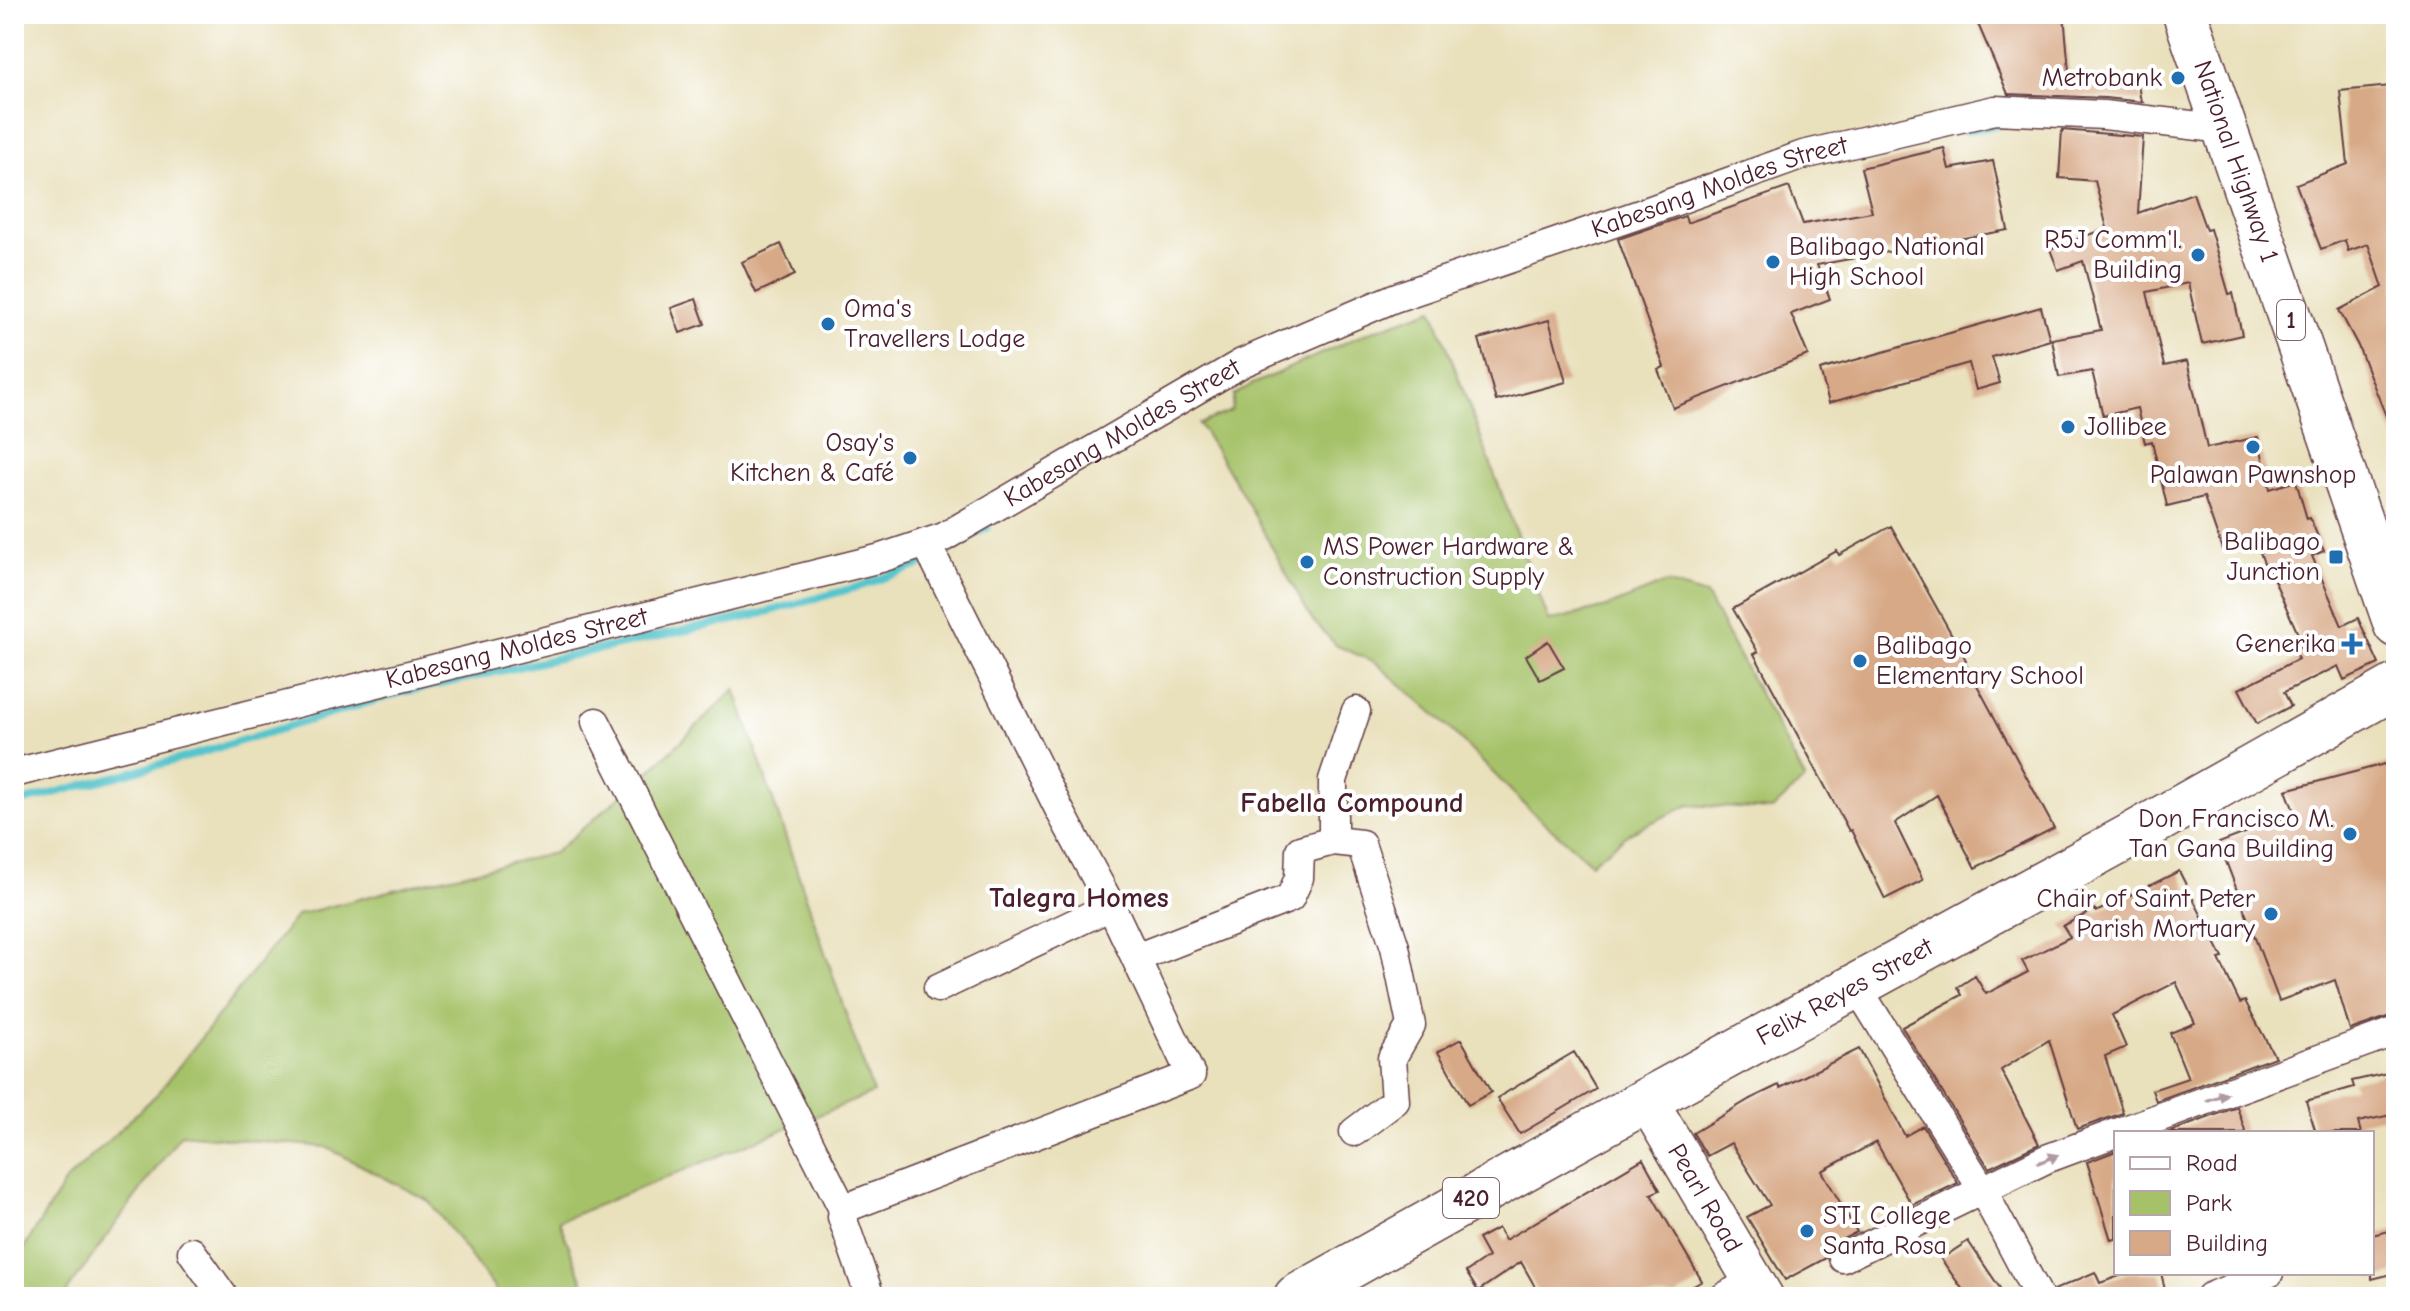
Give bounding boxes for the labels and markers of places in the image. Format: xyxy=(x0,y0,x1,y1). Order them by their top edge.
place label: Metrobank xyxy=(2042,63,2162,93)
marker: Metrobank xyxy=(2169,69,2187,87)
place label: R5J Comm'l. Building xyxy=(2044,225,2182,285)
place label: Balibago National High School xyxy=(1789,232,1985,292)
marker: R5J Comm'l. Building xyxy=(2189,246,2207,264)
marker: Balibago National High School xyxy=(1764,253,1782,271)
place label: Oma's Travellers Lodge xyxy=(844,294,1025,354)
marker: Oma's Travellers Lodge xyxy=(819,315,837,333)
place label: Jollibee xyxy=(2084,412,2167,442)
marker: Jollibee xyxy=(2059,418,2077,436)
place label: Osay's Kitchen & Café xyxy=(730,428,894,488)
marker: Palawan Pawnshop xyxy=(2244,438,2262,456)
marker: Osay's Kitchen & Café xyxy=(901,449,919,467)
place label: Palawan Pawnshop xyxy=(2150,460,2356,490)
place label: Balibago Junction xyxy=(2224,527,2320,587)
place label: MS Power Hardware & Construction Supply xyxy=(1323,532,1574,592)
marker: Balibago Junction xyxy=(2327,548,2345,566)
marker: MS Power Hardware & Construction Supply xyxy=(1298,553,1316,571)
place label: Generika xyxy=(2235,629,2336,659)
place label: Balibago Elementary School xyxy=(1876,631,2084,691)
marker: Generika xyxy=(2343,635,2361,653)
marker: Balibago Elementary School xyxy=(1851,652,1869,670)
place label: Don Francisco M. Tan Gana Building xyxy=(2129,804,2334,864)
marker: Don Francisco M. Tan Gana Building xyxy=(2341,825,2359,843)
place label: Chair of Saint Peter Parish Mortuary xyxy=(2036,884,2256,944)
marker: Chair of Saint Peter Parish Mortuary xyxy=(2262,905,2280,923)
place label: STI College Santa Rosa xyxy=(1823,1201,1951,1261)
marker: STI College Santa Rosa xyxy=(1798,1222,1816,1240)

